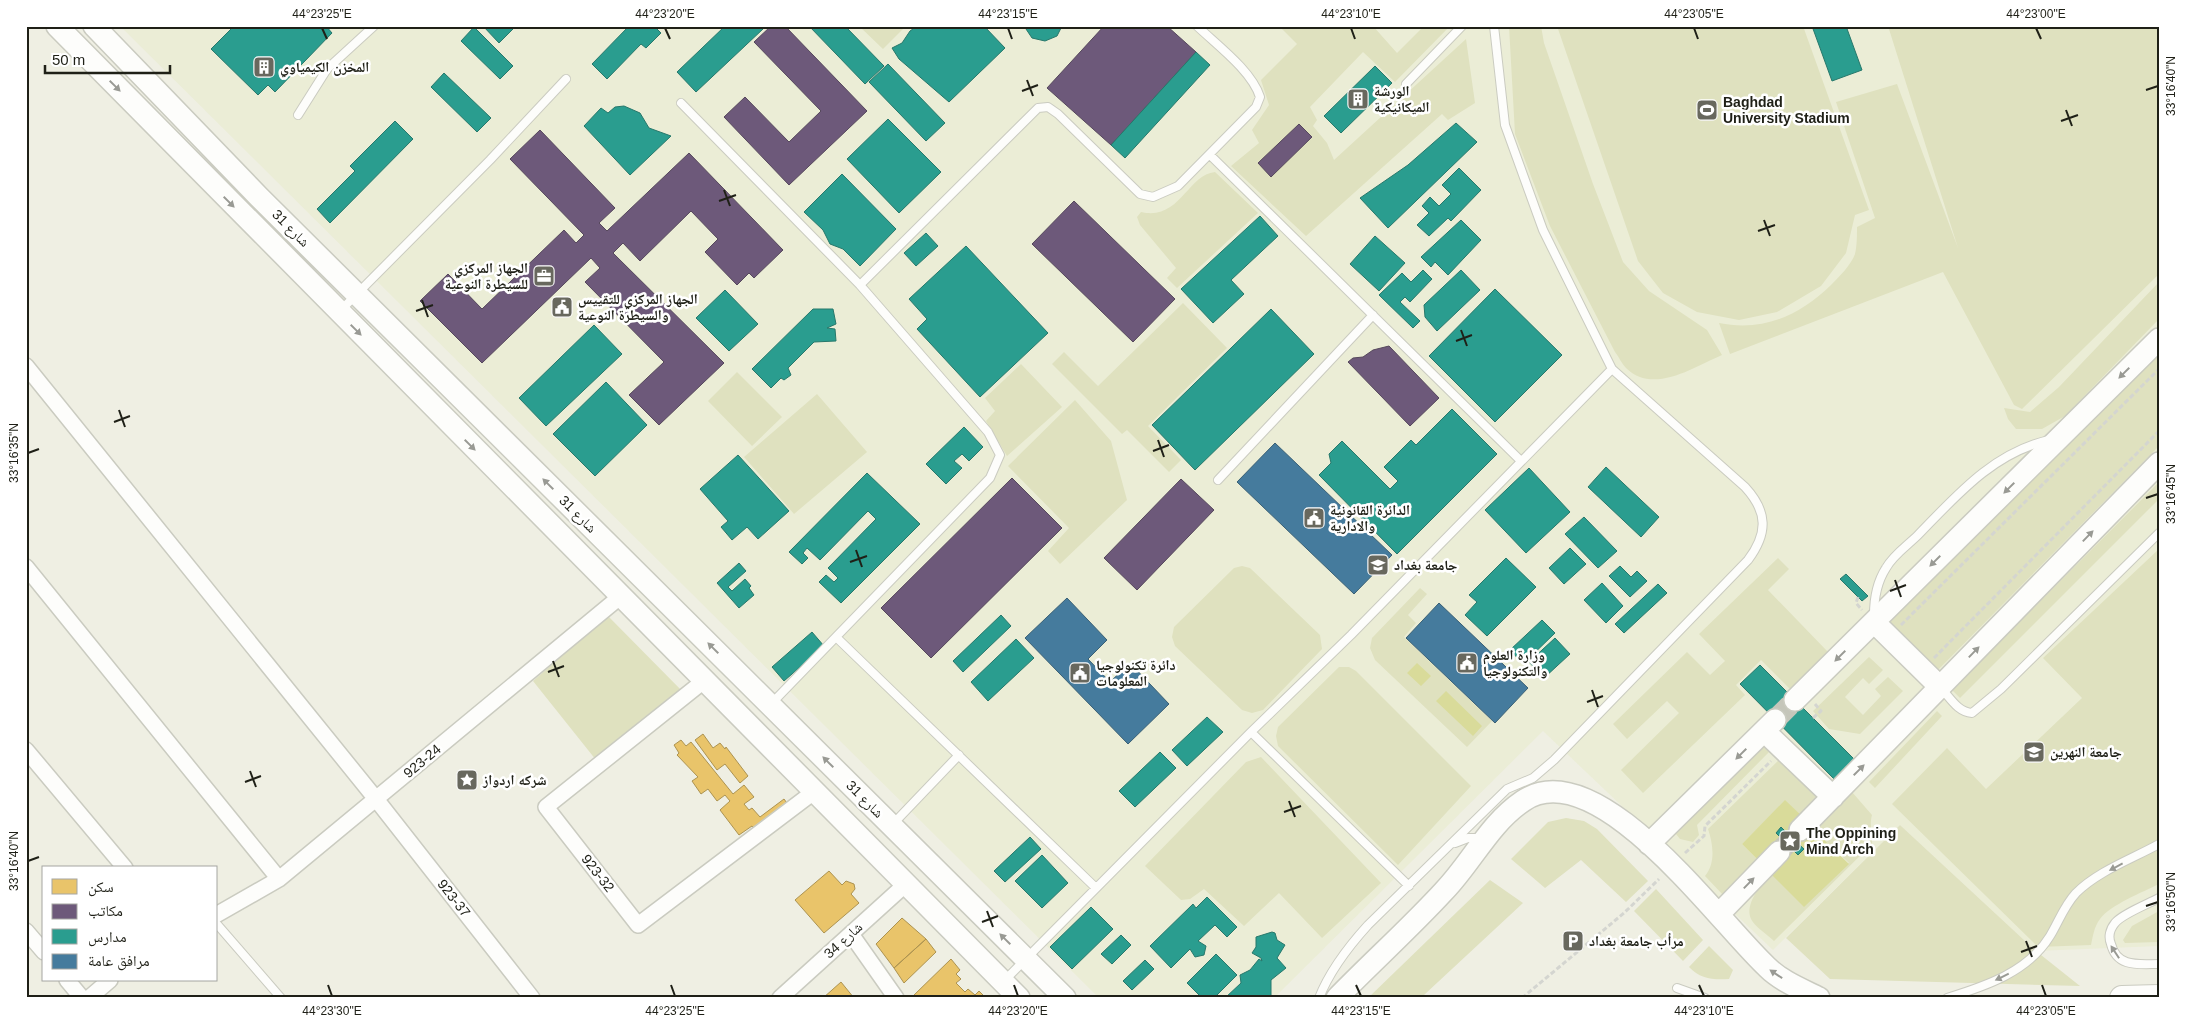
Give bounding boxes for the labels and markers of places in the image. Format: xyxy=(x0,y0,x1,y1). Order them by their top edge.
building icon: المخزن الكيمياوي xyxy=(252,55,276,79)
place label: المخزن الكيمياوي xyxy=(280,59,369,78)
place label: الورشة الميكانيكية xyxy=(1374,83,1429,115)
building icon: الورشة الميكانيكية xyxy=(1346,87,1370,111)
place label: Baghdad University Stadium xyxy=(1723,94,1850,126)
sports icon: Baghdad University Stadium xyxy=(1695,98,1719,122)
place label: الجهاز المركزي للسيطرة النوعية xyxy=(445,260,528,292)
office icon: الجهاز المركزي للسيطرة النوعية xyxy=(532,264,556,288)
place label: الجهاز المركزي للتقييس والسيطرة النوعية xyxy=(578,291,698,323)
public building icon: الجهاز المركزي للتقييس والسيطرة النوعية xyxy=(550,295,574,319)
place label: الدائرة القانونية والادارية xyxy=(1330,502,1410,534)
public building icon: الدائرة القانونية والادارية xyxy=(1302,506,1326,530)
school or university icon: جامعة بغداد xyxy=(1366,553,1390,577)
place label: جامعة بغداد xyxy=(1394,557,1457,574)
place label: وزارة العلوم والتكنولوجيا xyxy=(1483,647,1548,679)
public building icon: وزارة العلوم والتكنولوجيا xyxy=(1455,651,1479,675)
place label: دائرة تكنولوجيا المعلومات xyxy=(1096,657,1176,689)
public building icon: دائرة تكنولوجيا المعلومات xyxy=(1068,661,1092,685)
school or university icon: جامعة النهرين xyxy=(2022,740,2046,764)
place label: جامعة النهرين xyxy=(2050,744,2122,761)
place icon: شركه اردواز xyxy=(455,768,479,792)
place label: شركه اردواز xyxy=(482,772,547,788)
place label: The Oppining Mind Arch xyxy=(1806,825,1896,857)
place icon: The Oppining Mind Arch xyxy=(1778,829,1802,853)
parking icon: مرأب جامعة بغداد xyxy=(1561,929,1585,953)
place label: مرأب جامعة بغداد xyxy=(1589,933,1684,950)

